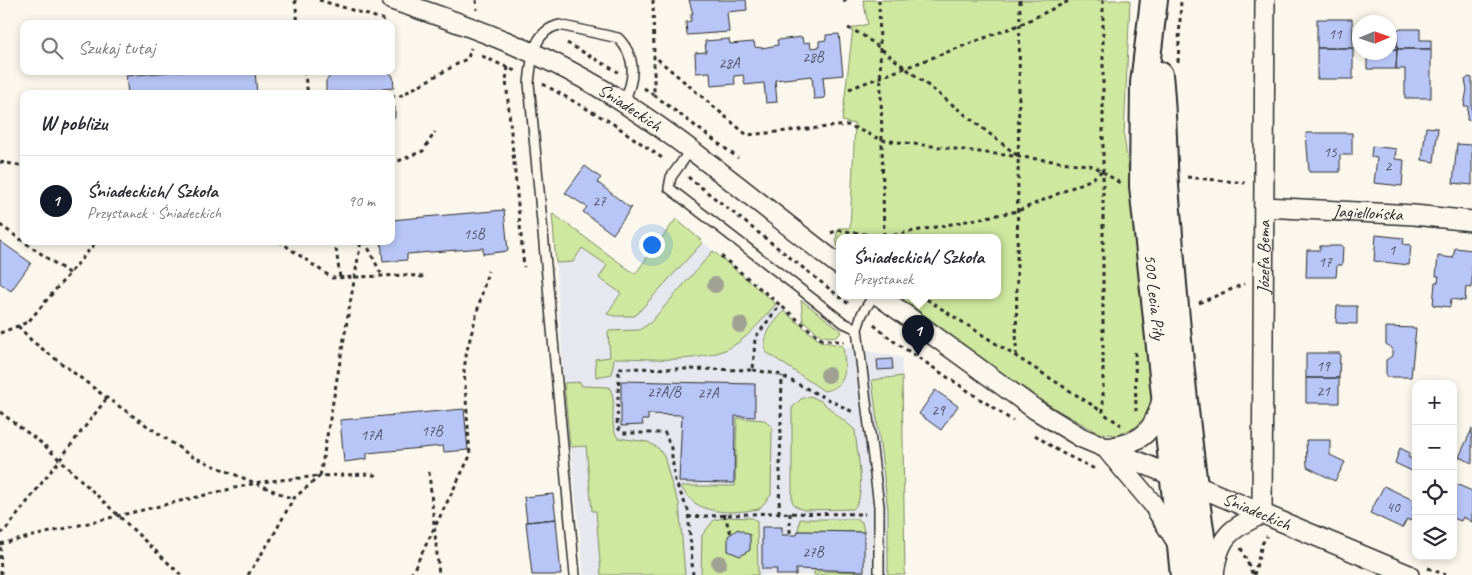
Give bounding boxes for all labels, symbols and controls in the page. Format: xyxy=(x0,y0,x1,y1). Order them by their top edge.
north arrow xyxy=(1352,15,1397,60)
search box xyxy=(20,20,395,75)
house number: 11 xyxy=(1328,25,1343,44)
icon: search xyxy=(38,34,66,62)
text: Szukaj tutaj xyxy=(78,36,155,60)
house number: 28B xyxy=(802,48,825,67)
house number: 28A xyxy=(718,54,741,73)
street label: Śniadeckich xyxy=(594,78,667,137)
text: W pobliżu xyxy=(40,110,107,136)
house number: 15 xyxy=(1323,143,1338,162)
house number: 2 xyxy=(1385,157,1393,176)
text: Śniadeckich/ Szkoła xyxy=(87,179,218,203)
text: 1 xyxy=(52,191,60,211)
text: 90 m xyxy=(348,191,375,211)
house number: 27 xyxy=(592,192,607,211)
street label: Jagiellońska xyxy=(1331,200,1405,225)
text: Przystanek · Śniadeckich xyxy=(87,203,221,223)
street label: Józefa Bema xyxy=(1252,219,1275,295)
house number: 15B xyxy=(463,225,486,244)
your location xyxy=(639,232,665,258)
popup xyxy=(836,234,1001,299)
house number: 1 xyxy=(1389,241,1397,260)
text: Śniadeckich/ Szkoła xyxy=(853,245,984,269)
street label: 500 Lecia Piły xyxy=(1139,253,1170,342)
house number: 17 xyxy=(1318,253,1333,272)
text: Przystanek xyxy=(853,269,913,289)
pin: 1 xyxy=(902,315,934,356)
house number: 19 xyxy=(1316,357,1331,376)
map controls xyxy=(1412,380,1457,560)
button: + xyxy=(1412,380,1457,425)
house number: 21 xyxy=(1316,382,1331,401)
house number: 27A/B xyxy=(647,383,682,402)
house number: 27A xyxy=(697,384,720,403)
house number: 29 xyxy=(931,401,946,420)
house number: 17B xyxy=(421,422,444,441)
button: − xyxy=(1412,425,1457,470)
house number: 17A xyxy=(360,426,383,445)
button: locate xyxy=(1412,470,1457,515)
street label: Śniadeckich xyxy=(1220,487,1295,536)
house number: 40 xyxy=(1386,498,1401,517)
button: layers xyxy=(1412,515,1457,560)
house number: 27B xyxy=(802,543,825,562)

